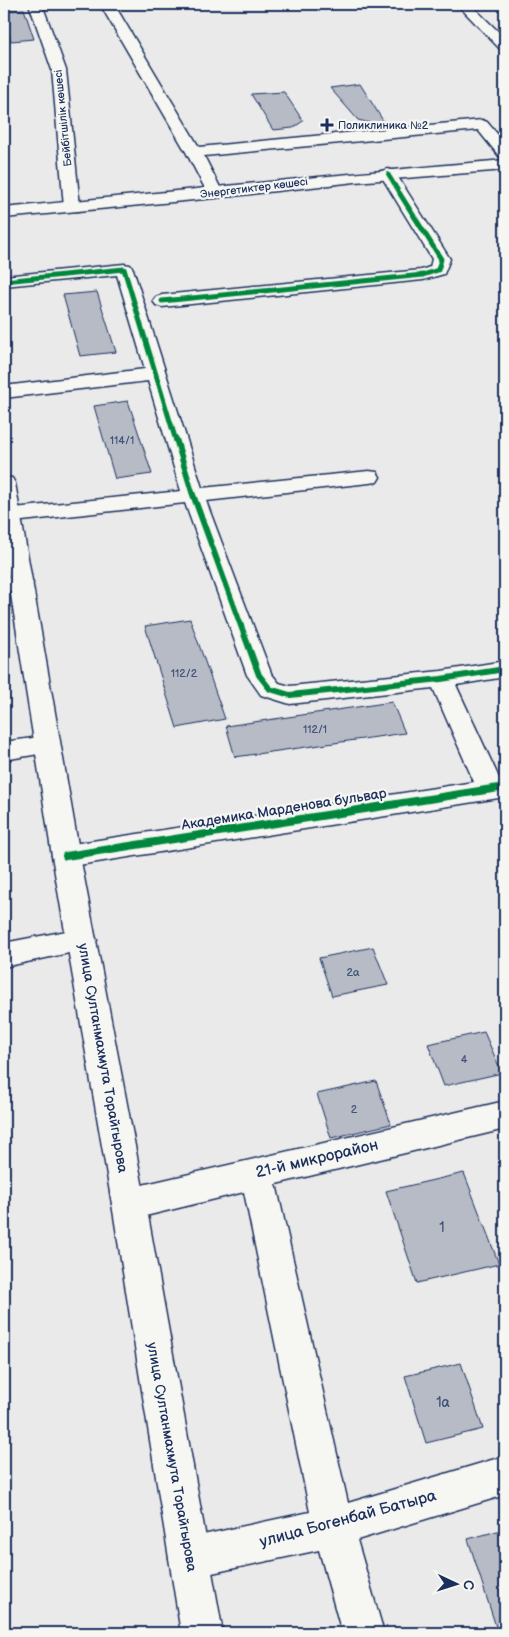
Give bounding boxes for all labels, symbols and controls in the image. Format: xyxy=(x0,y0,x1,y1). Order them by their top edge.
street label: Бейбітшілік көшесі xyxy=(51,69,75,167)
marker: Поликлиника №2 xyxy=(320,118,334,132)
place label: Поликлиника №2 xyxy=(338,119,429,132)
street label: Энергетиктер көшесі xyxy=(199,175,309,201)
house number: 114/1 xyxy=(110,434,134,447)
house number: 112/2 xyxy=(171,667,198,680)
house number: 112/1 xyxy=(303,723,327,736)
street label: Академика Марденова бульвар xyxy=(179,784,388,834)
street label: улица Султанмахмута Торайгырова xyxy=(74,942,132,1175)
house number: 2а xyxy=(347,966,360,979)
house number: 4 xyxy=(461,1053,468,1066)
house number: 2 xyxy=(351,1103,358,1116)
street label: 21-й микрорайон xyxy=(254,1136,380,1182)
house number: 1 xyxy=(439,1219,445,1236)
street label: улица Султанмахмута Торайгырова xyxy=(143,1341,201,1574)
house number: 1а xyxy=(436,1394,451,1411)
street label: улица Богенбай Батыра xyxy=(258,1486,439,1552)
north arrow xyxy=(432,1560,482,1610)
text: С xyxy=(460,1579,477,1591)

